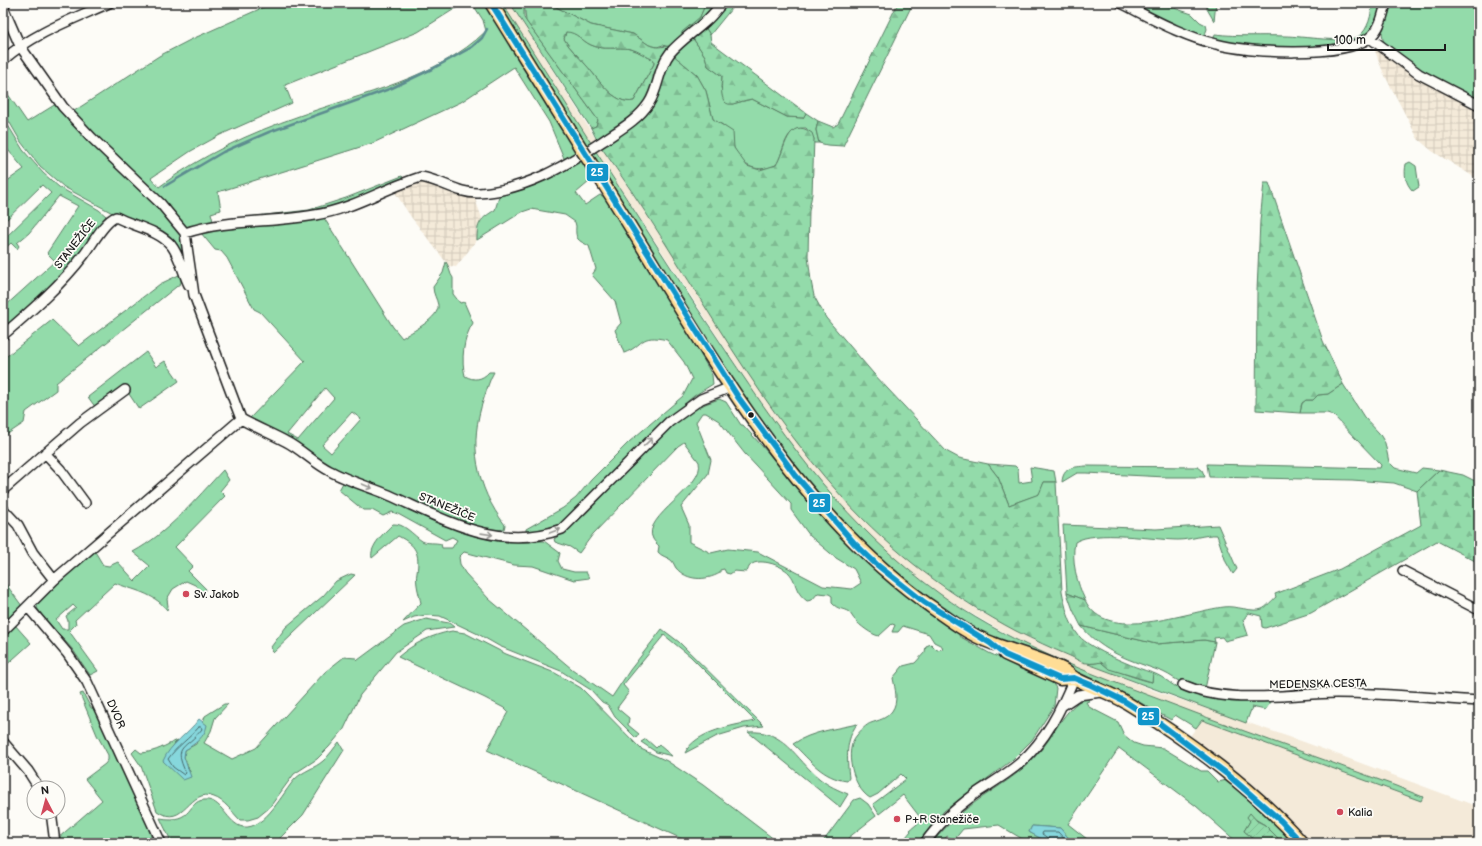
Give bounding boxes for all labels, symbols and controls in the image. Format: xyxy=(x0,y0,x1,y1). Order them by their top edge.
scale bar xyxy=(1328,26,1445,52)
text: 100 m xyxy=(1334,33,1366,48)
line badge: 25 xyxy=(586,163,609,182)
text: 25 xyxy=(591,166,604,179)
street label: STANEŽIČE xyxy=(51,216,98,271)
unlabelled marker xyxy=(746,410,756,420)
one-way arrow xyxy=(643,437,653,447)
one-way arrow xyxy=(360,482,372,490)
street label: STANEŽIČE xyxy=(417,489,477,524)
line badge: 25 xyxy=(808,493,831,513)
text: 25 xyxy=(813,497,826,510)
one-way arrow xyxy=(548,527,560,535)
one-way arrow xyxy=(480,530,493,537)
place label: Sv. Jakob xyxy=(194,588,239,601)
marker: Sv. Jakob xyxy=(181,589,191,599)
street label: MEDENSKA CESTA xyxy=(1269,677,1367,691)
street label: DVOR xyxy=(104,697,128,731)
line badge: 25 xyxy=(1137,707,1160,726)
text: 25 xyxy=(1142,710,1155,723)
north arrow xyxy=(26,780,66,820)
text: N xyxy=(40,784,50,797)
place label: Kalia xyxy=(1348,806,1372,819)
marker: Kalia xyxy=(1335,807,1345,817)
place label: P+R Stanežiče xyxy=(905,813,979,826)
marker: P+R Stanežiče xyxy=(892,814,902,824)

